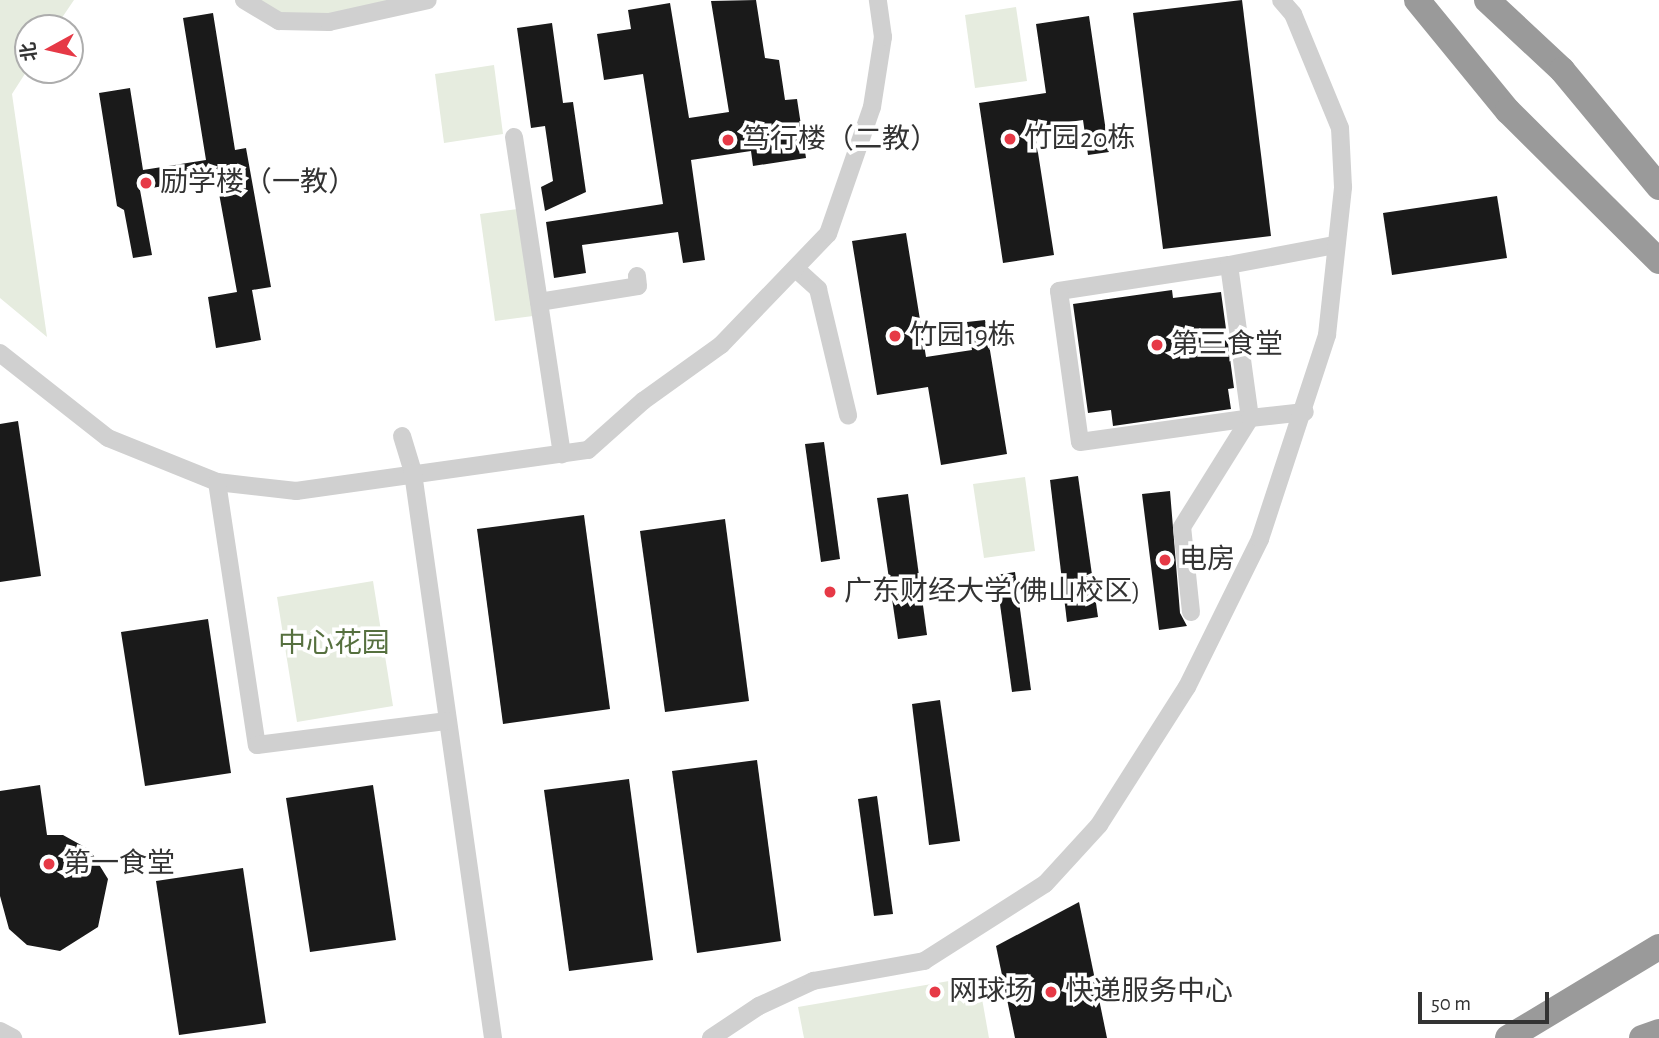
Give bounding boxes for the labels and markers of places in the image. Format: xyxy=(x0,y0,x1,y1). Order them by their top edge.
place label: 竹园20栋 xyxy=(1024,122,1136,156)
place label: 笃行楼（二教） xyxy=(742,123,938,157)
marker: 竹园20栋 xyxy=(1002,131,1018,147)
marker: 笃行楼（二教） xyxy=(720,132,736,148)
place label: 励学楼（一教） xyxy=(160,166,356,200)
marker: 励学楼（一教） xyxy=(138,175,154,191)
place label: 竹园19栋 xyxy=(909,319,1016,353)
marker: 竹园19栋 xyxy=(887,328,903,344)
place label: 第三食堂 xyxy=(1171,328,1283,362)
marker: 第三食堂 xyxy=(1149,337,1165,353)
place label: 电房 xyxy=(1179,543,1235,577)
marker: 电房 xyxy=(1157,552,1173,568)
place label: 广东财经大学(佛山校区) xyxy=(844,575,1141,609)
marker: 广东财经大学(佛山校区) xyxy=(822,584,838,600)
place label: 第一食堂 xyxy=(63,847,175,881)
marker: 第一食堂 xyxy=(41,856,57,872)
place label: 网球场 xyxy=(949,975,1033,1009)
place label: 快递服务中心 xyxy=(1065,975,1233,1009)
marker: 网球场 xyxy=(927,984,943,1000)
marker: 快递服务中心 xyxy=(1043,984,1059,1000)

